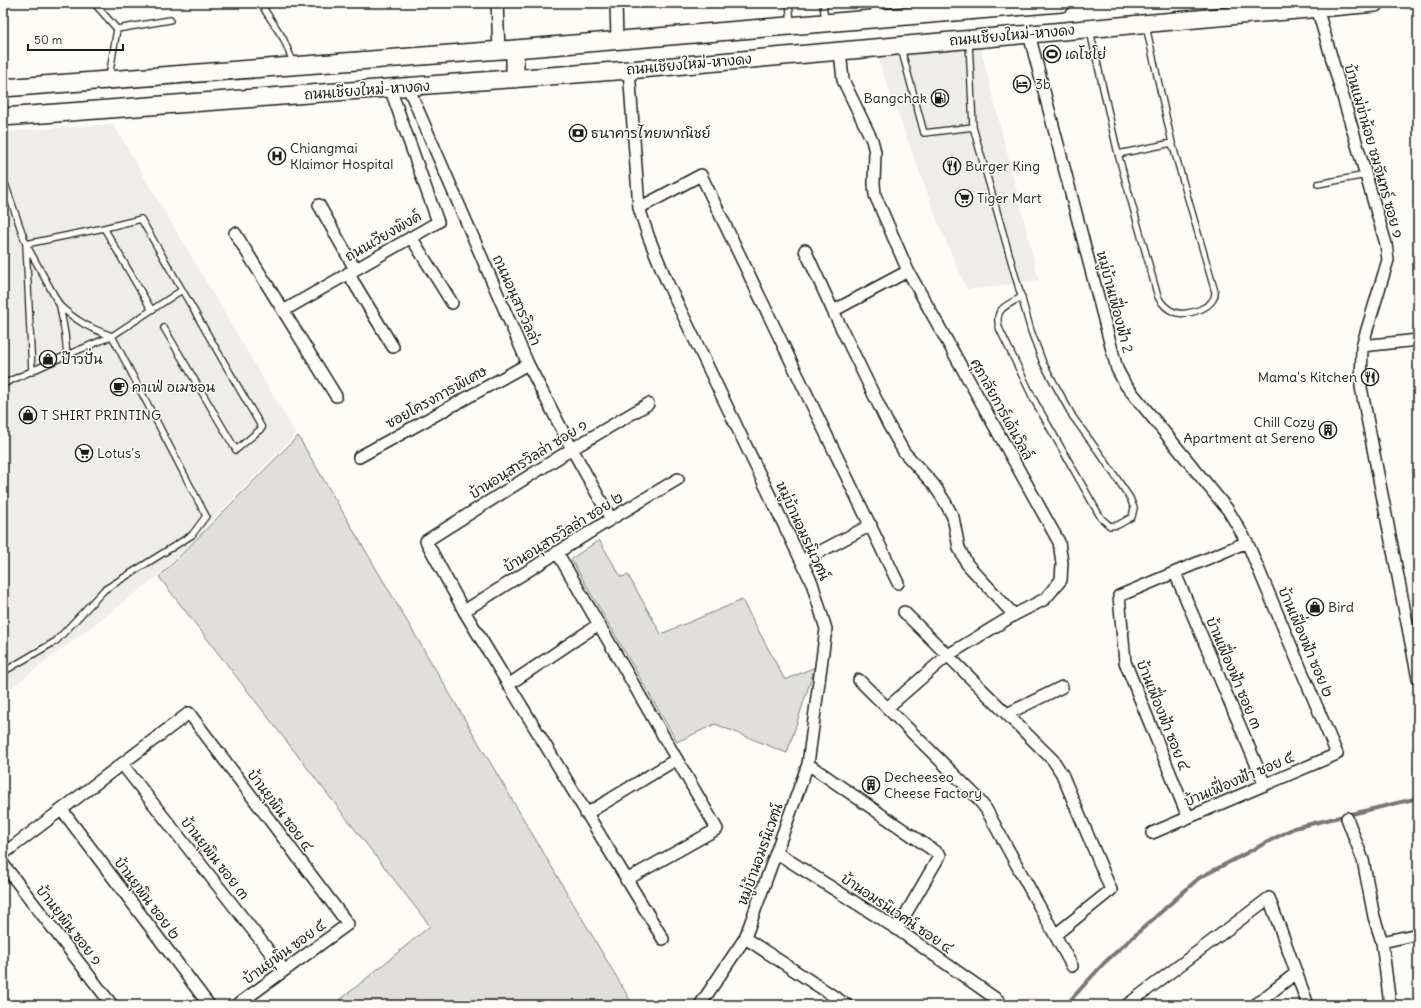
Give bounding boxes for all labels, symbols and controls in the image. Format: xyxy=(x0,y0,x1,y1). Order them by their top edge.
street label: ถนนเชียงใหม่-หางดง xyxy=(948,21,1076,49)
scale bar xyxy=(28,26,123,52)
text: 50 m xyxy=(34,32,63,47)
sports icon: เดโชโย่ xyxy=(1042,44,1062,64)
place label: เดโชโย่ xyxy=(1065,45,1106,63)
street label: ถนนเชียงใหม่-หางดง xyxy=(625,50,753,78)
street label: บ้านแม่ข่าน้อย ชมจันทร์ ซอย ๑ xyxy=(1340,62,1408,240)
hotel icon: 3b xyxy=(1012,74,1032,94)
place label: 3b xyxy=(1035,75,1051,93)
street label: ถนนเชียงใหม่-หางดง xyxy=(304,77,430,103)
fuel station icon: Bangchak xyxy=(930,88,950,108)
place label: Bangchak xyxy=(864,89,927,107)
bank icon: ธนาคารไทยพาณิชย์ xyxy=(568,123,588,143)
place label: ธนาคารไทยพาณิชย์ xyxy=(591,124,711,142)
place label: Chiangmai Klaimor Hospital xyxy=(290,139,393,173)
hospital icon: Chiangmai Klaimor Hospital xyxy=(267,146,287,166)
restaurant icon: Burger King xyxy=(942,156,962,176)
place label: Burger King xyxy=(965,157,1040,175)
supermarket icon: Tiger Mart xyxy=(954,188,974,208)
place label: Tiger Mart xyxy=(977,189,1042,207)
street label: ถนนเวียงพิงค์ xyxy=(342,207,425,265)
street label: หมู่บ้านเฟื่องฟ้า 2 xyxy=(1092,248,1141,356)
street label: ถนนอนุสารวิลล่า xyxy=(488,252,545,349)
place label: ป๊าวปั่น xyxy=(61,347,103,368)
shop icon: ป๊าวปั่น xyxy=(38,349,58,369)
street label: ศุภาลัยการ์เด้นวิลล์ xyxy=(966,355,1037,463)
street label: ซอยโครงการพิเศษ xyxy=(382,362,490,432)
restaurant icon: Mama's Kitchen xyxy=(1360,367,1380,387)
place label: Mama's Kitchen xyxy=(1258,368,1357,386)
cafe icon: คาเฟ่ อเมซอน xyxy=(109,377,129,397)
place label: คาเฟ่ อเมซอน xyxy=(132,378,216,396)
shop icon: T SHIRT PRINTING xyxy=(18,405,38,425)
place label: T SHIRT PRINTING xyxy=(41,406,161,424)
place label: Chill Cozy Apartment at Sereno xyxy=(1184,413,1315,447)
street label: บ้านอนุสารวิลล่า ซอย ๑ xyxy=(466,415,591,503)
building icon: Chill Cozy Apartment at Sereno xyxy=(1318,420,1338,440)
supermarket icon: Lotus's xyxy=(74,443,94,463)
place label: Lotus's xyxy=(97,444,141,462)
street label: หมู่บ้านอมรนิเวศน์ xyxy=(771,479,834,584)
street label: บ้านอนุสารวิลล่า ซอย ๒ xyxy=(500,488,627,577)
street label: บ้านเฟื่องฟ้า ซอย ๒ xyxy=(1275,583,1341,700)
shop icon: Bird xyxy=(1305,597,1325,617)
place label: Bird xyxy=(1328,598,1354,616)
street label: บ้านเฟื่องฟ้า ซอย ๓ xyxy=(1202,613,1269,732)
street label: บ้านเฟื่องฟ้า ซอย ๔ xyxy=(1133,656,1197,773)
street label: บ้านเฟื่องฟ้า ซอย ๕ xyxy=(1180,744,1297,810)
street label: บ้านยุพิน ซอย ๔ xyxy=(243,765,317,856)
place label: Decheeseo Cheese Factory xyxy=(884,768,982,802)
building icon: Decheeseo Cheese Factory xyxy=(861,775,881,795)
street label: หมู่บ้านอมรนิเวศน์ xyxy=(733,800,788,908)
street label: บ้านยุพิน ซอย ๓ xyxy=(176,813,253,904)
street label: บ้านยุพิน ซอย ๒ xyxy=(109,853,184,943)
street label: บ้านอมรนิเวศน์ ซอย ๔ xyxy=(838,869,957,957)
street label: บ้านยุพิน ซอย ๑ xyxy=(31,881,106,969)
street label: บ้านยุพิน ซอย ๕ xyxy=(239,916,330,989)

